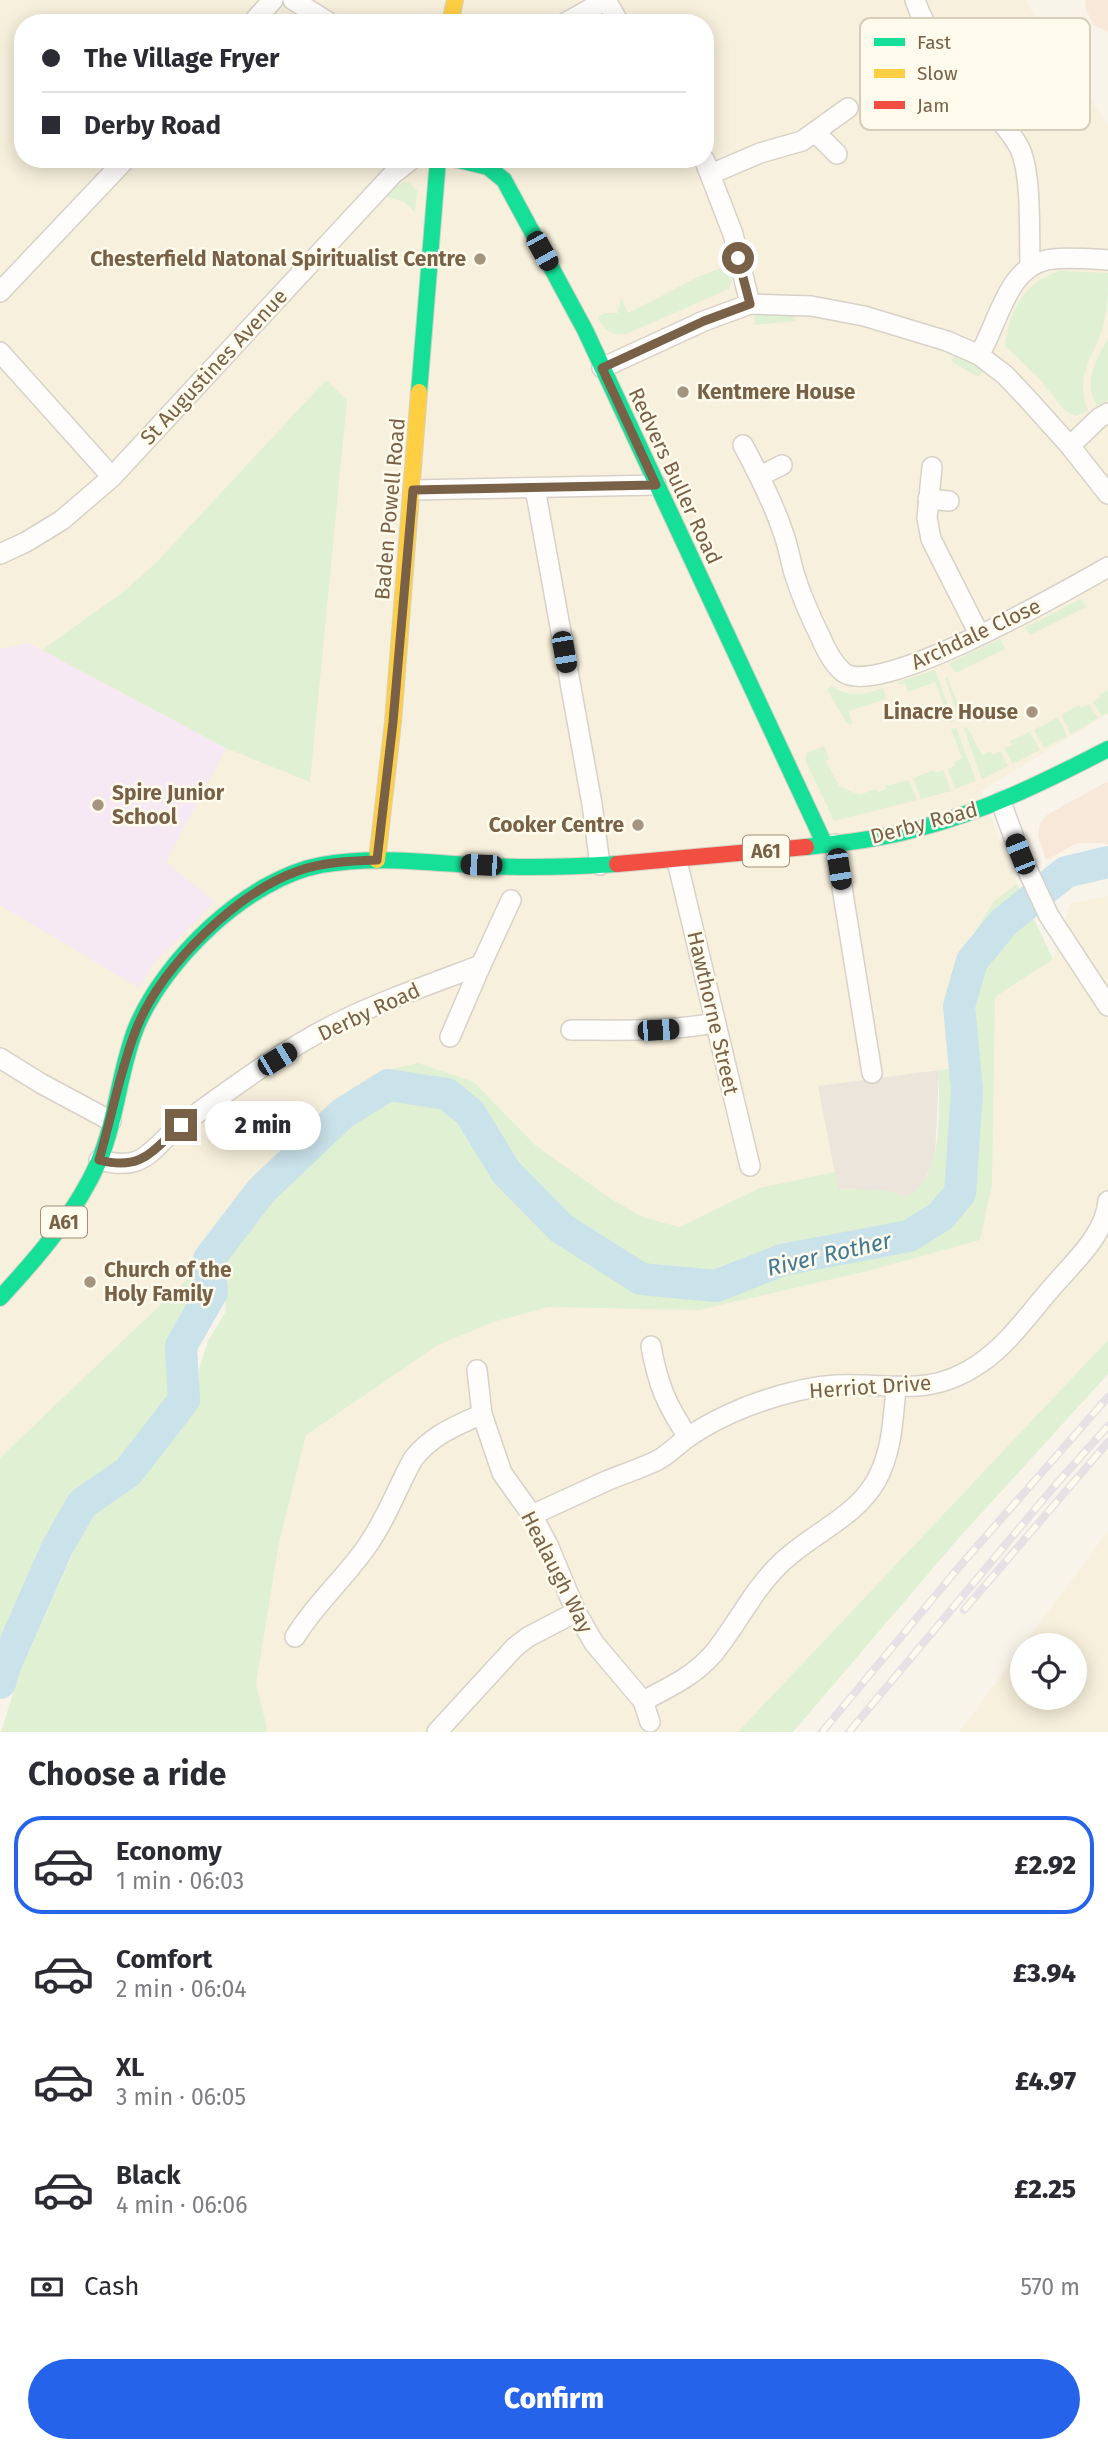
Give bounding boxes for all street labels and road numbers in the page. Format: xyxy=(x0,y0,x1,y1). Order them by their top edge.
street label: St Augustines Avenue xyxy=(135,284,293,450)
street label: Redvers Buller Road xyxy=(623,384,727,568)
street label: Baden Powell Road xyxy=(369,417,411,601)
street label: Archdale Close xyxy=(907,593,1045,675)
street label: Derby Road xyxy=(868,796,980,850)
road number: A61 xyxy=(743,836,789,866)
street label: Hawthorne Street xyxy=(682,929,745,1098)
street label: Derby Road xyxy=(314,977,424,1047)
road number: A61 xyxy=(41,1206,87,1238)
street label: Herriot Drive xyxy=(808,1370,932,1404)
street label: Healaugh Way xyxy=(515,1507,599,1638)

